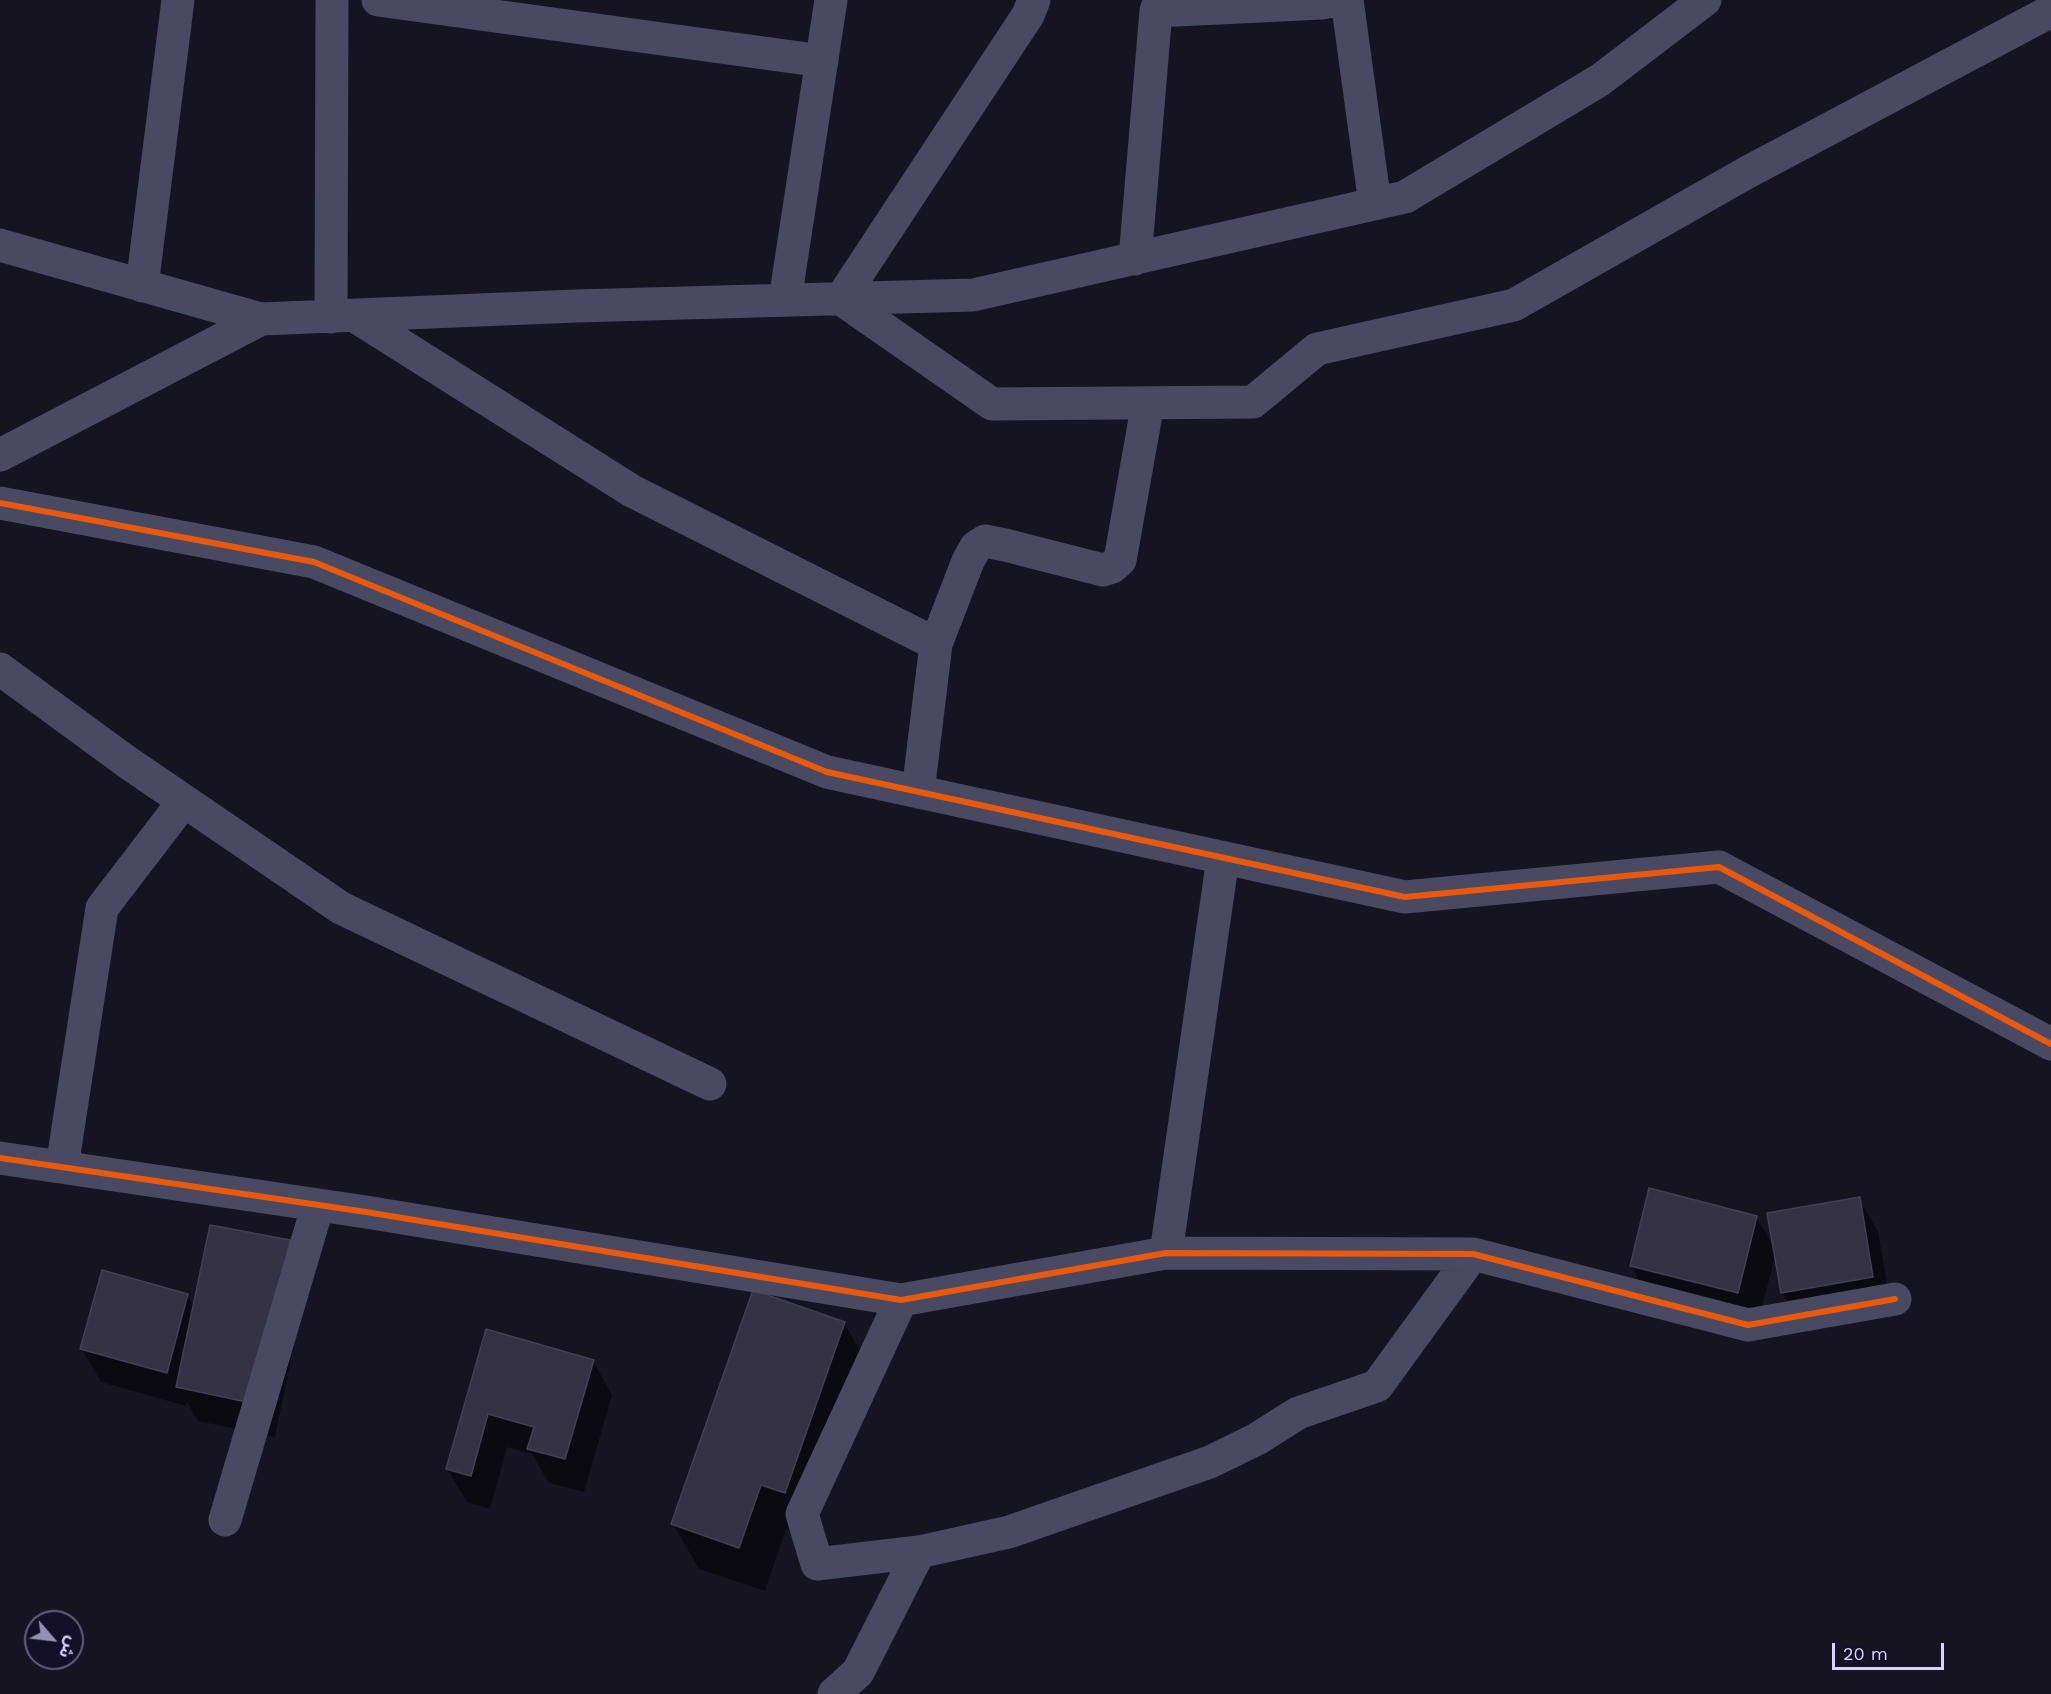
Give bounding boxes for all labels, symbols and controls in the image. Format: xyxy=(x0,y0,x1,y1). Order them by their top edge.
north arrow xyxy=(24,1610,84,1670)
scale bar xyxy=(1835,1631,1948,1669)
text: ش xyxy=(55,1634,82,1662)
text: 20 m xyxy=(1843,1643,1888,1664)

